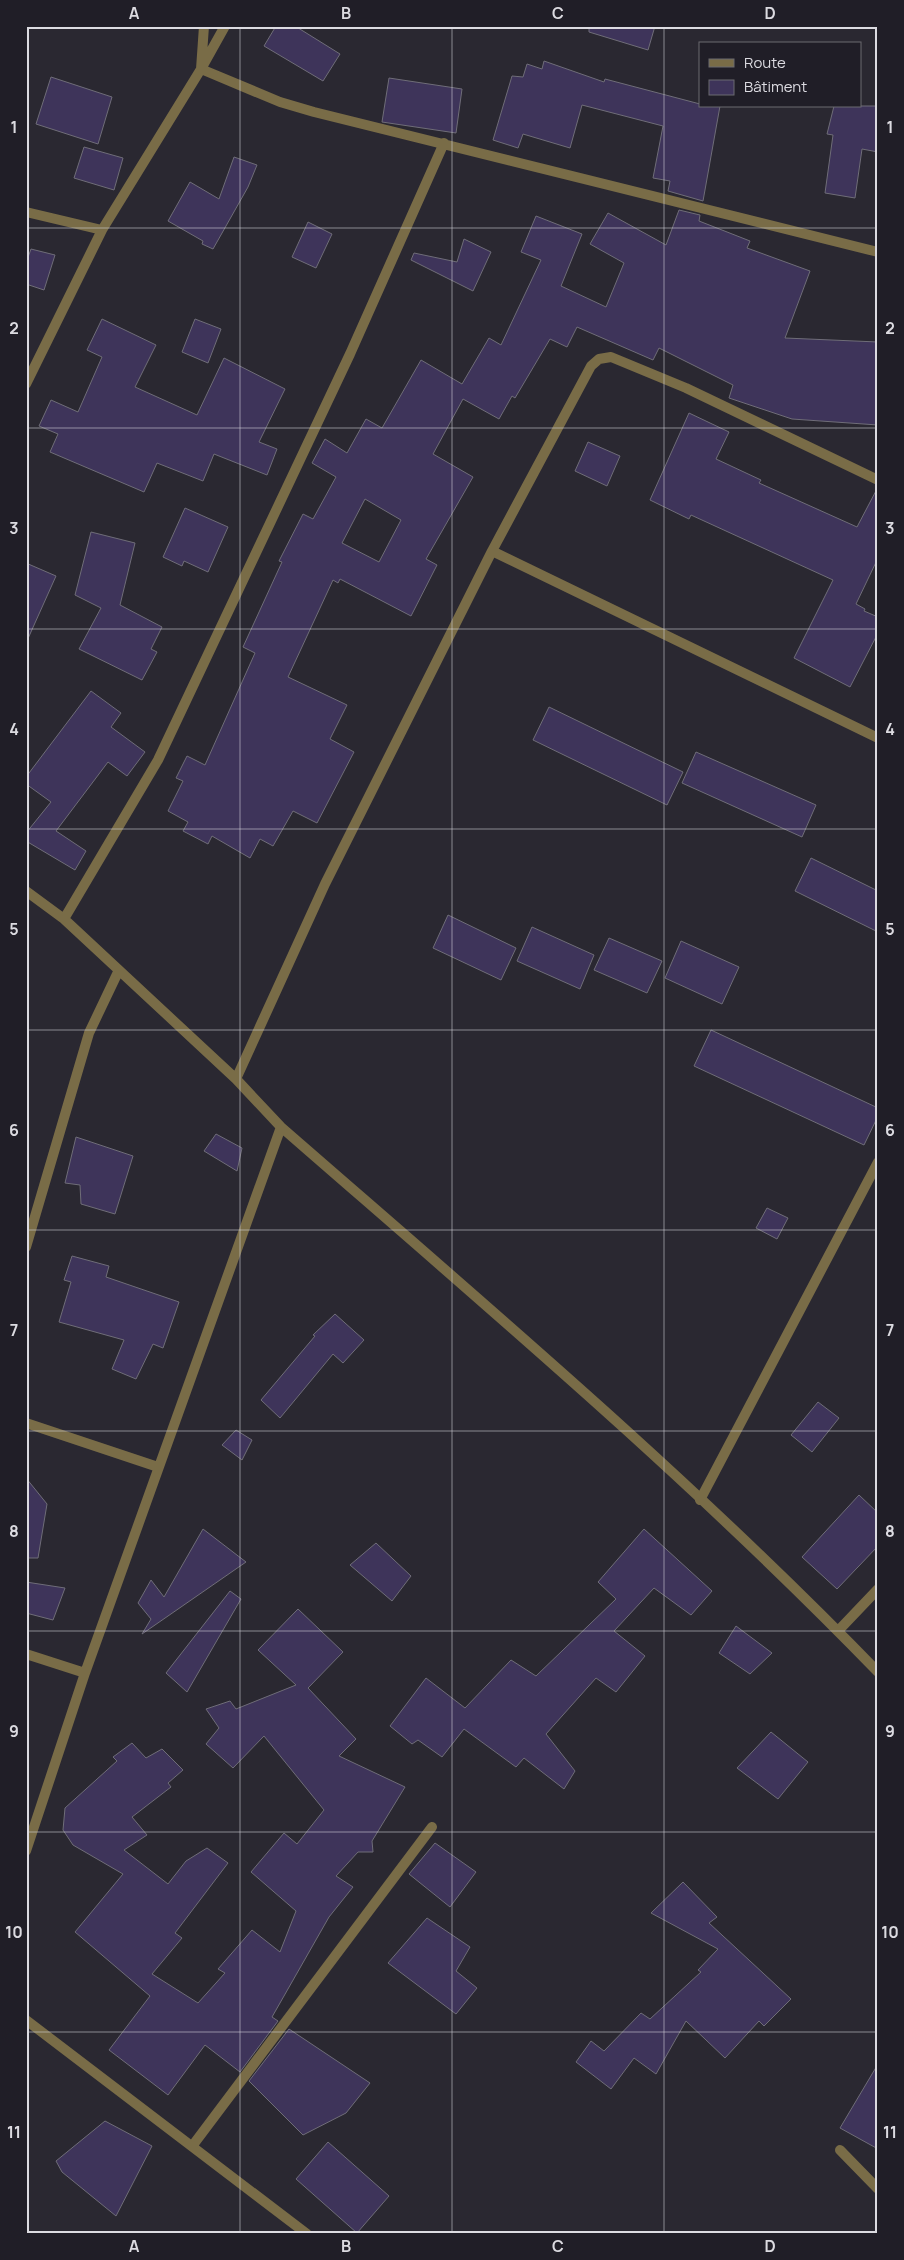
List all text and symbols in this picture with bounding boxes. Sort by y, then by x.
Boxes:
text: A [129,2,140,24]
text: B [341,2,351,24]
text: C [552,2,564,24]
text: D [764,2,776,24]
legend [699,42,862,108]
text: Route [744,52,786,73]
text: Bâtiment [744,76,807,97]
text: 1 [10,116,18,138]
text: 1 [886,116,894,138]
text: 2 [9,317,19,339]
text: 2 [885,317,895,339]
text: 3 [9,517,19,539]
text: 3 [885,517,895,539]
text: 4 [9,718,19,740]
text: 4 [885,718,895,740]
text: 5 [9,918,19,940]
text: 5 [885,918,895,940]
text: 6 [9,1119,19,1141]
text: 6 [885,1119,895,1141]
text: 7 [10,1319,18,1341]
text: 7 [886,1319,894,1341]
text: 8 [9,1520,19,1542]
text: 8 [885,1520,895,1542]
text: 9 [9,1720,19,1742]
text: 9 [885,1720,895,1742]
text: 10 [5,1921,23,1943]
text: 10 [881,1921,899,1943]
text: 11 [7,2121,21,2143]
text: 11 [883,2121,897,2143]
text: A [129,2235,140,2257]
text: B [341,2235,351,2257]
text: C [552,2235,564,2257]
text: D [764,2235,776,2257]

